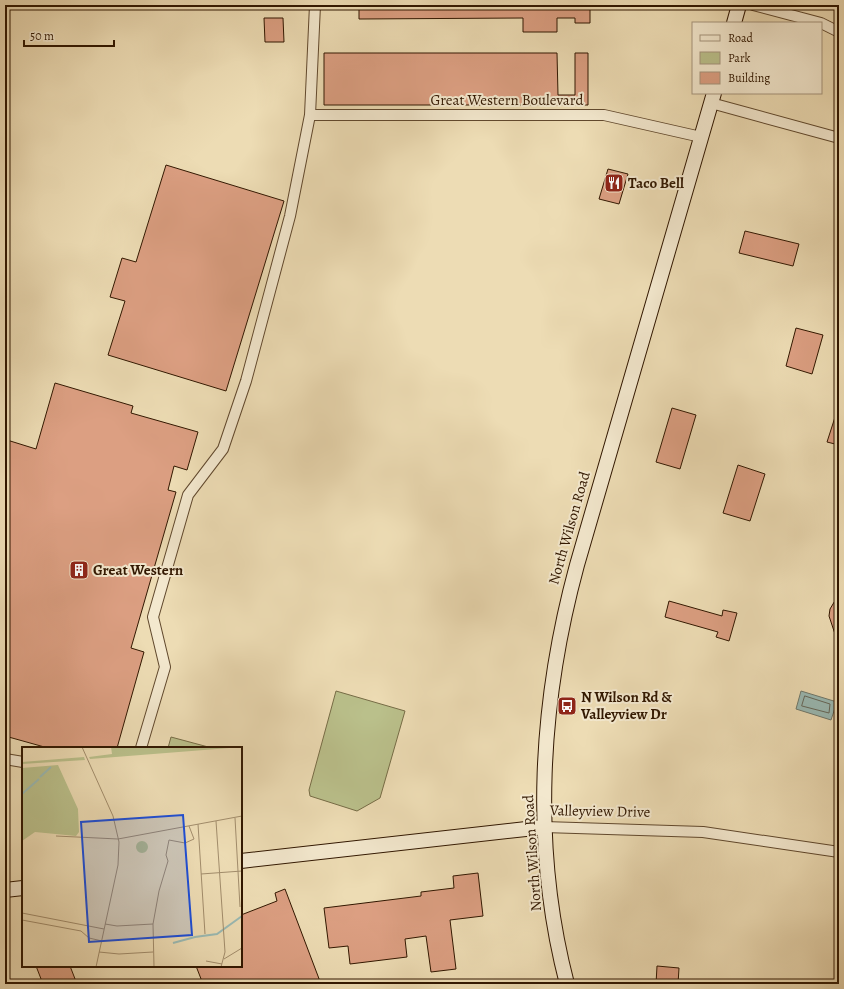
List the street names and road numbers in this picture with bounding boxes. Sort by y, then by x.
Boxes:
street label: Great Western Boulevard [431,90,584,110]
street label: North Wilson Road [543,468,595,587]
street label: North Wilson Road [518,793,546,912]
street label: Valleyview Drive [549,800,651,822]

